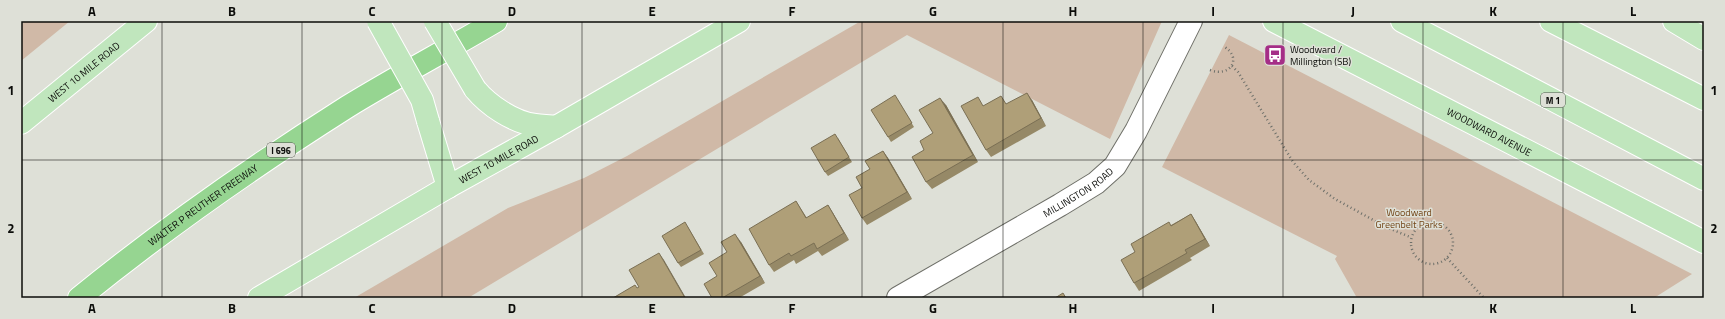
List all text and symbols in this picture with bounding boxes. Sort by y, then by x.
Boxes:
text: A [88,1,96,21]
text: B [228,1,236,21]
text: C [368,1,376,21]
text: D [508,1,516,21]
text: E [648,1,656,21]
text: F [789,1,796,21]
text: G [929,1,937,21]
text: H [1069,1,1077,21]
text: I [1211,1,1215,21]
text: J [1351,1,1355,21]
text: K [1489,1,1497,21]
text: L [1630,1,1636,21]
street label: WEST 10 MILE ROAD [44,38,123,106]
bus stop icon: Woodward / Millington (SB) [1262,42,1288,68]
place label: Woodward / Millington (SB) [1290,42,1351,69]
text: 1 [7,80,15,100]
text: 1 [1710,80,1718,100]
road number: M 1 [1541,93,1565,107]
street label: WOODWARD AVENUE [1444,104,1535,160]
street label: WEST 10 MILE ROAD [456,131,541,187]
road number: I 696 [267,143,295,157]
street label: WALTER P REUTHER FREEWAY [145,160,261,249]
street label: MILLINGTON ROAD [1040,164,1117,221]
park label: Woodward Greenbelt Parks [1375,205,1443,232]
text: 2 [7,218,15,238]
text: 2 [1710,218,1718,238]
text: A [88,298,96,318]
text: B [228,298,236,318]
text: C [368,298,376,318]
text: D [508,298,516,318]
text: E [648,298,656,318]
text: F [789,298,796,318]
text: G [929,298,937,318]
text: H [1069,298,1077,318]
text: I [1211,298,1215,318]
text: J [1351,298,1355,318]
text: K [1489,298,1497,318]
text: L [1630,298,1636,318]

